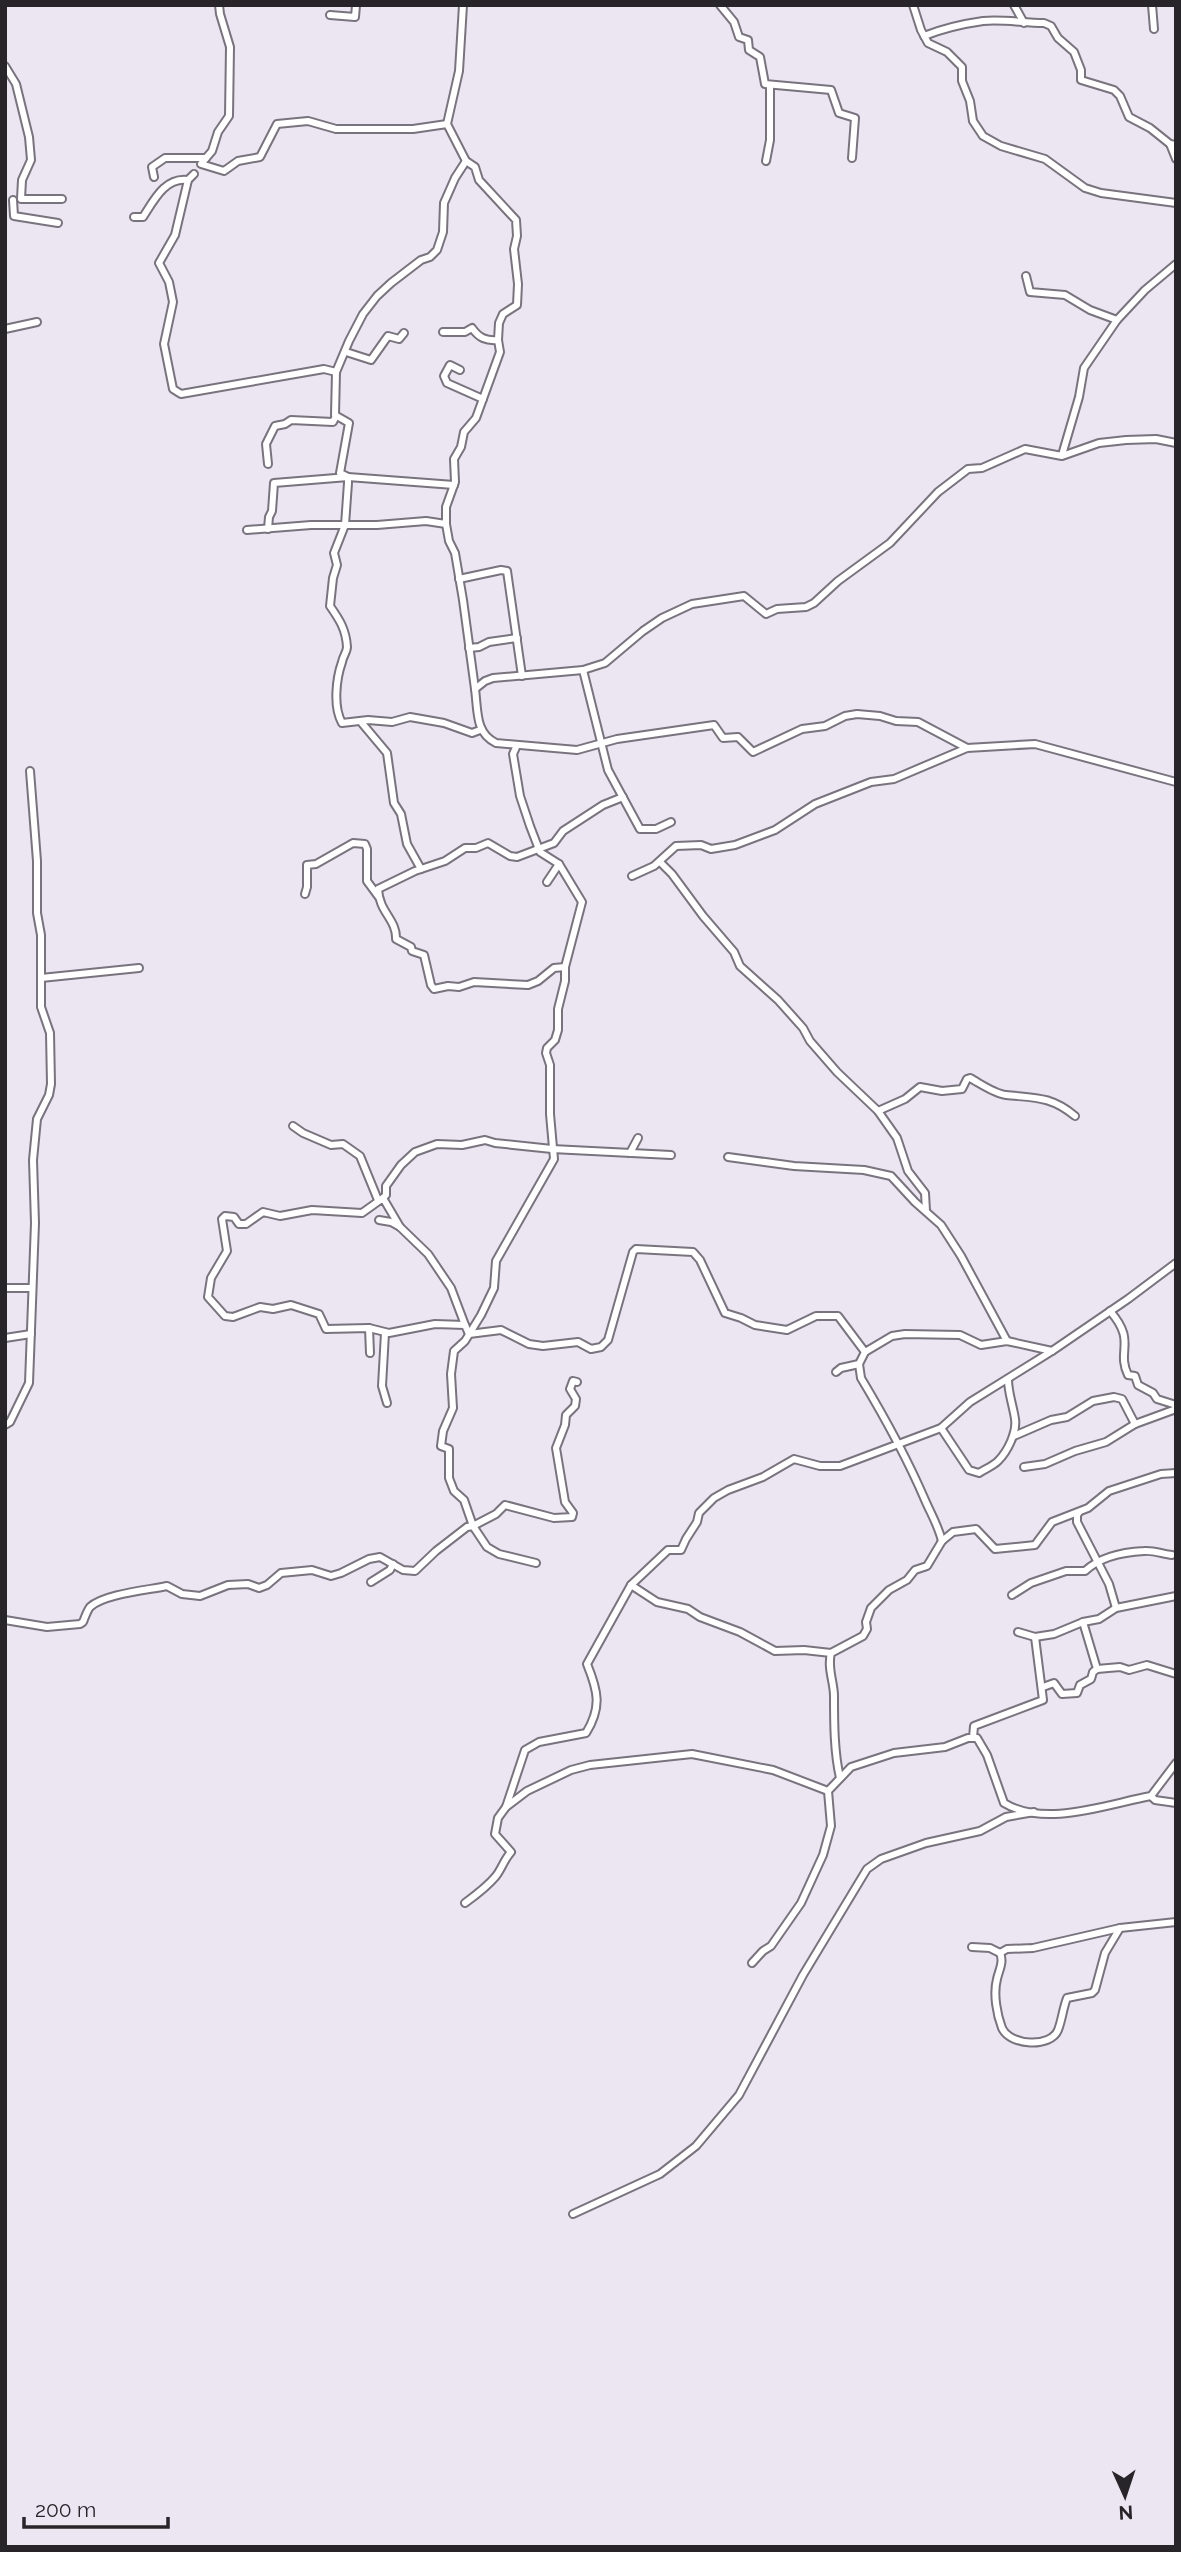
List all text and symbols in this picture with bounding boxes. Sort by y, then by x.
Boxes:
north arrow [1090,2461,1160,2531]
scale bar [24,2486,168,2530]
text: 200 m [35,2497,96,2522]
text: N [1118,2502,1134,2524]

